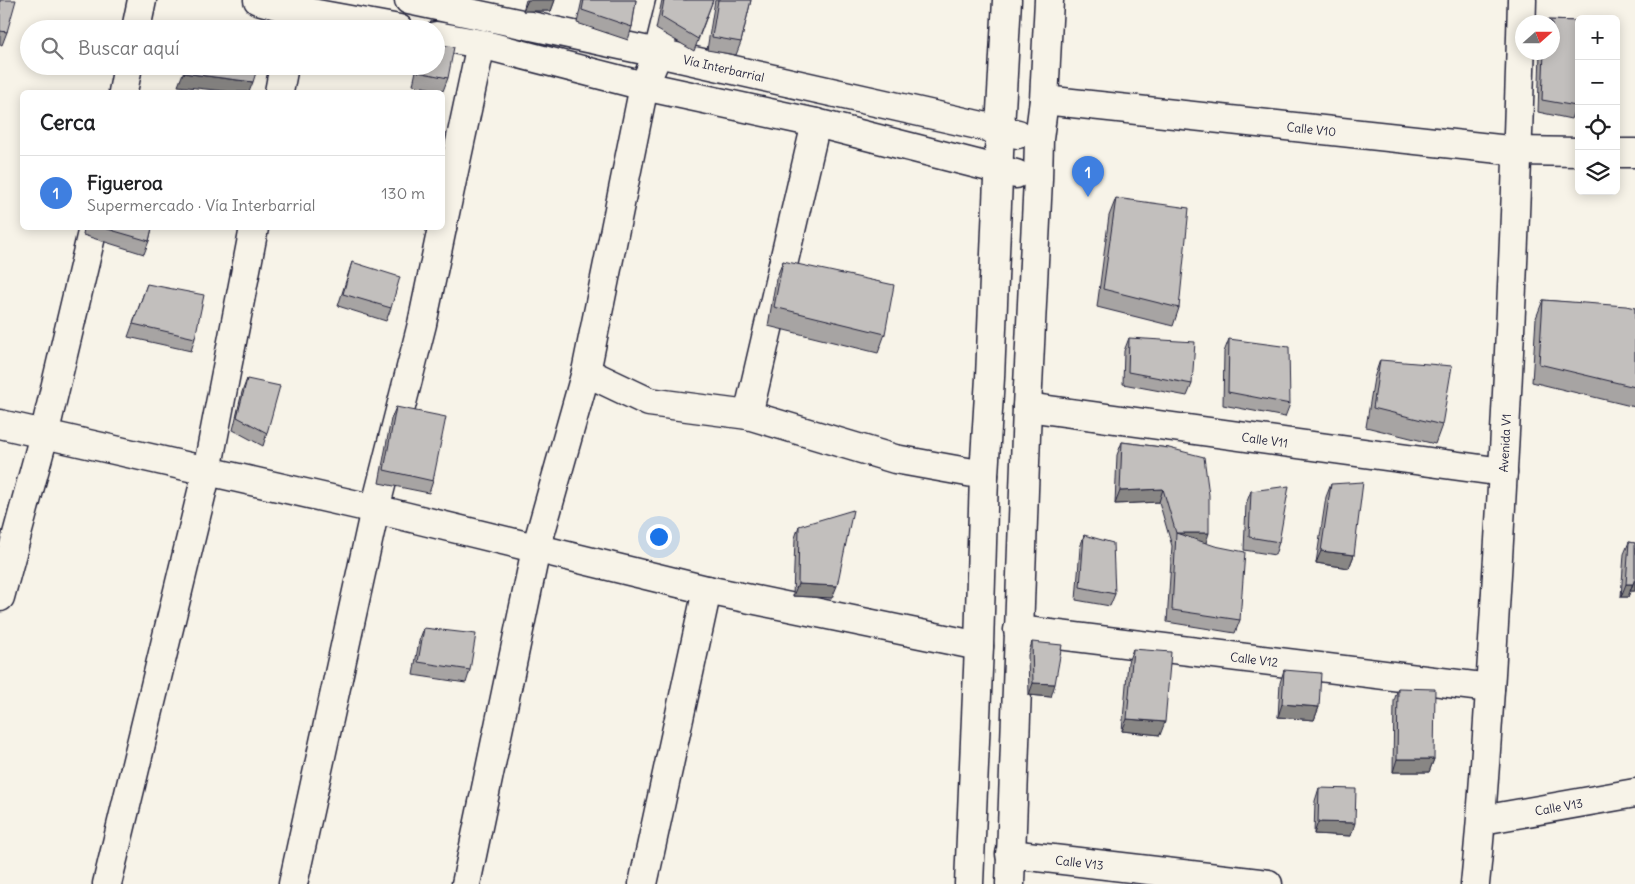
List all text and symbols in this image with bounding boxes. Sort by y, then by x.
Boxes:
north arrow [1515,15,1560,60]
map controls [1575,15,1620,195]
button: + [1575,15,1620,60]
search box [20,20,445,75]
icon: search [38,34,66,62]
text: Buscar aquí [78,36,179,60]
street label: Vía Interbarrial [682,51,766,84]
button: − [1575,60,1620,105]
button: locate [1575,105,1620,150]
text: Cerca [40,109,95,136]
street label: Calle V10 [1286,119,1337,139]
button: layers [1575,150,1620,195]
pin: 1 [1072,156,1104,197]
text: Figueroa [87,171,163,195]
text: 1 [53,183,59,203]
text: 130 m [381,183,425,203]
text: Supermercado · Vía Interbarrial [87,195,315,215]
street label: Avenida V1 [1495,413,1513,473]
street label: Calle V11 [1241,429,1289,450]
your location [646,524,672,550]
street label: Calle V12 [1229,649,1280,669]
street label: Calle V13 [1534,795,1584,818]
street label: Calle V13 [1055,852,1105,872]

